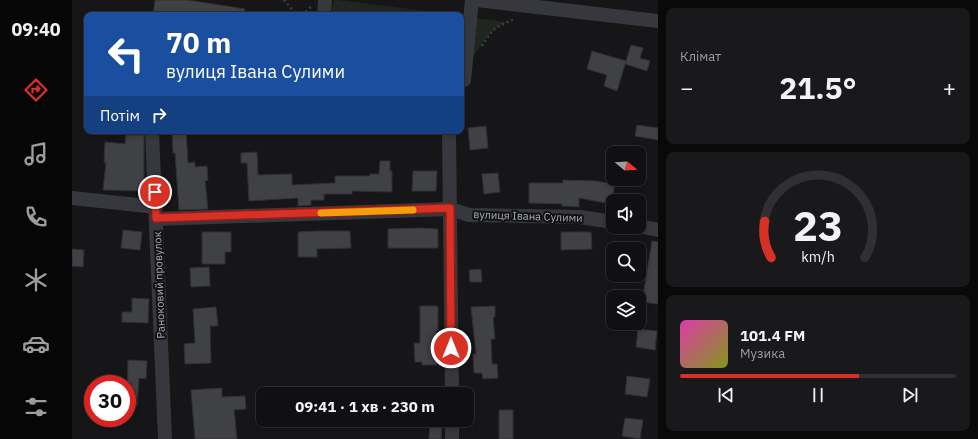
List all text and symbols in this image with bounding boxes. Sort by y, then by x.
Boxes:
text: 09:40 [11,18,61,41]
text: 70 m [166,24,231,61]
icon: left [100,28,152,80]
text: Клімат [680,48,721,65]
text: вулиця Івана Сулими [166,60,345,83]
text: 21.5° [779,68,857,107]
text: − [680,73,693,102]
text: + [943,73,956,102]
icon: directions [22,76,50,104]
icon: right [148,104,170,126]
text: Потім [100,106,140,125]
icon: music [22,140,50,168]
north arrow [606,146,646,186]
map controls [606,146,646,330]
pin [138,175,172,209]
icon: arrive [144,181,166,203]
button: sound [606,194,646,234]
text: 23 [793,197,843,251]
icon: phone [22,203,50,231]
street label: вулиця Івана Сулими [473,207,583,225]
street label: Раноковий провулок [150,231,168,339]
button: search [606,242,646,282]
text: km/h [801,246,835,265]
icon: climate [22,266,50,294]
button: layers [606,290,646,330]
text: 101.4 FM [740,326,805,345]
position arrow [430,327,472,369]
icon: car [22,330,50,358]
text: Музика [740,345,785,362]
speed limit sign: 30 [84,375,136,427]
icon: previous [715,384,737,406]
icon: pause [807,384,829,406]
icon: next [899,384,921,406]
icon: filters [22,393,50,421]
text: 09:41 · 1 хв · 230 m [295,397,435,416]

